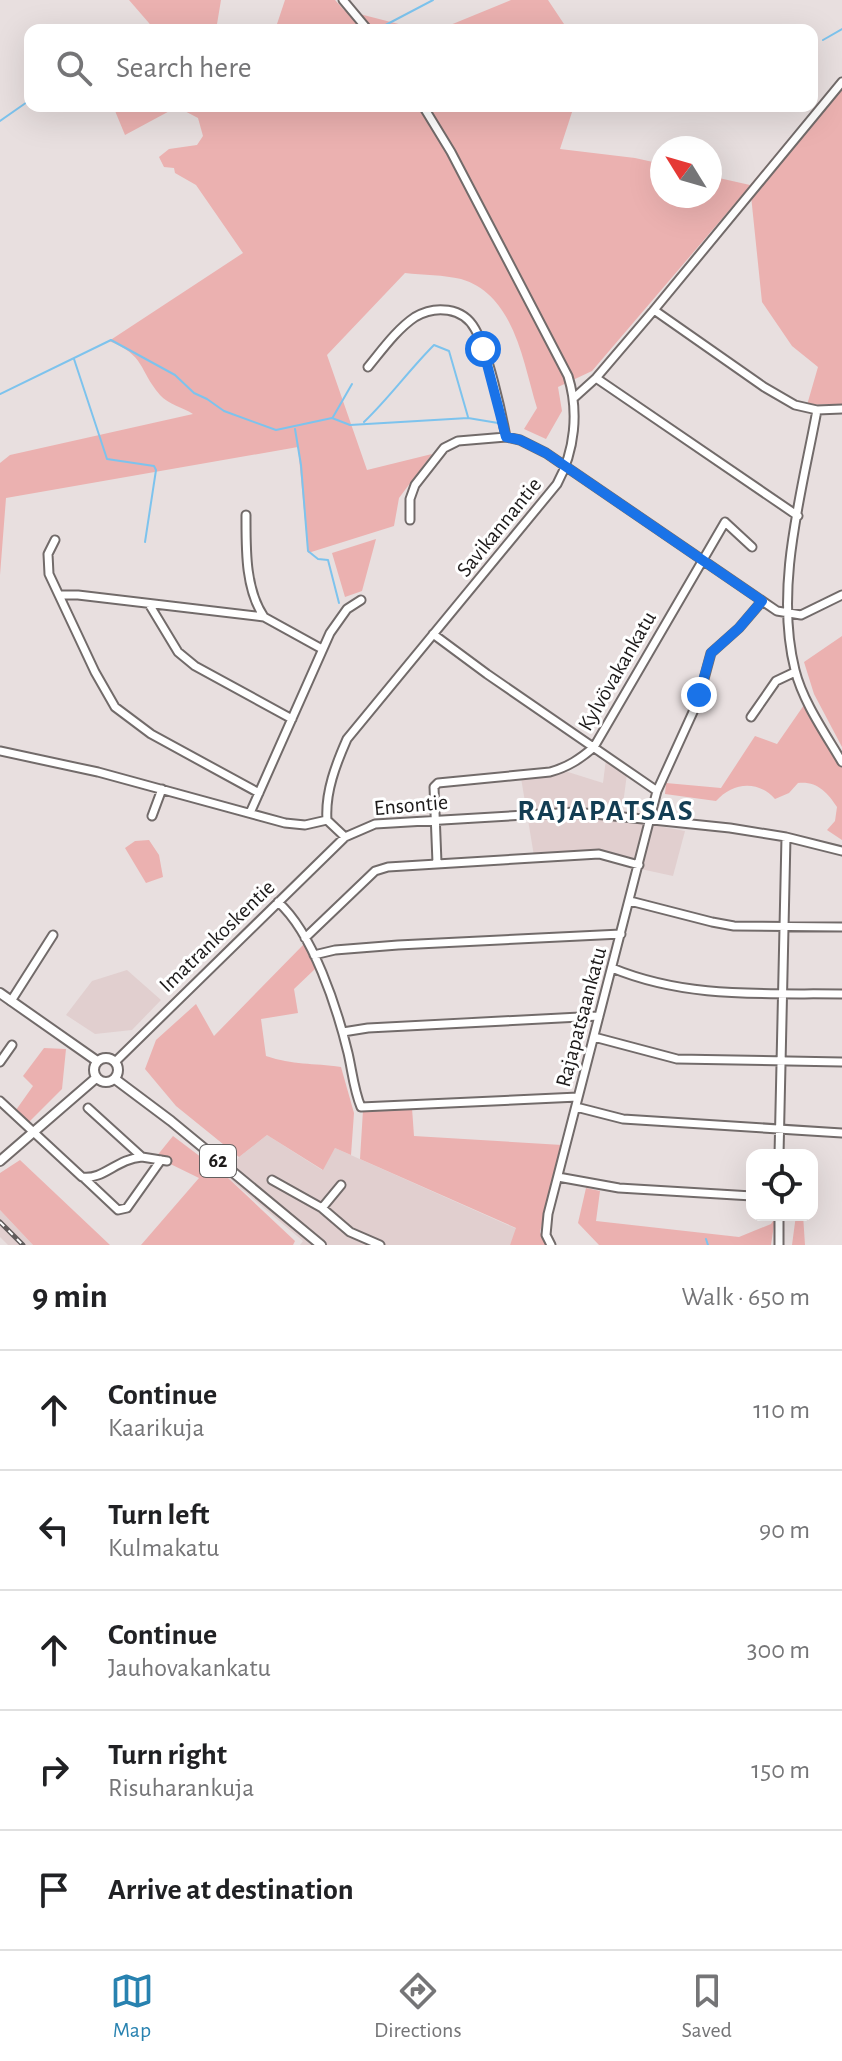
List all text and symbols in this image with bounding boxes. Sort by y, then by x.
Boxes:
search box [24,24,818,112]
icon: search [52,46,96,90]
text: Search here [116,53,252,83]
north arrow [650,136,722,208]
route start [465,331,501,367]
street label: Savikannantie [453,473,545,581]
street label: Kylvövakankatu [574,608,660,734]
route end [681,677,717,713]
street label: Ensontie [373,791,449,819]
district label: RAJAPATSAS [517,796,695,826]
street label: Imatrankoskentie [155,876,279,996]
street label: Rajapatsaankatu [552,945,610,1089]
road number: 62 [200,1145,236,1177]
map controls [746,1149,818,1221]
button: locate [746,1149,818,1221]
text: 9 min [32,1280,108,1314]
text: Walk · 650 m [681,1284,810,1310]
text: Continue [108,1380,217,1410]
icon: ahead [32,1388,76,1432]
text: 110 m [753,1397,810,1423]
text: Kaarikuja [108,1415,204,1441]
text: Turn left [108,1500,209,1530]
icon: left [32,1508,76,1552]
text: 90 m [759,1517,810,1543]
text: Kulmakatu [108,1535,219,1561]
text: Continue [108,1620,217,1650]
icon: ahead [32,1628,76,1672]
text: 300 m [747,1637,810,1663]
text: Jauhovakankatu [108,1655,271,1681]
text: Turn right [108,1740,227,1770]
icon: right [32,1748,76,1792]
text: 150 m [751,1757,810,1783]
text: Risuharankuja [108,1775,254,1801]
icon: arrive [32,1868,76,1912]
text: Arrive at destination [108,1875,354,1905]
tab: Map [110,1969,154,2043]
tab: Directions [374,1969,462,2043]
tab: Saved [682,1969,732,2043]

